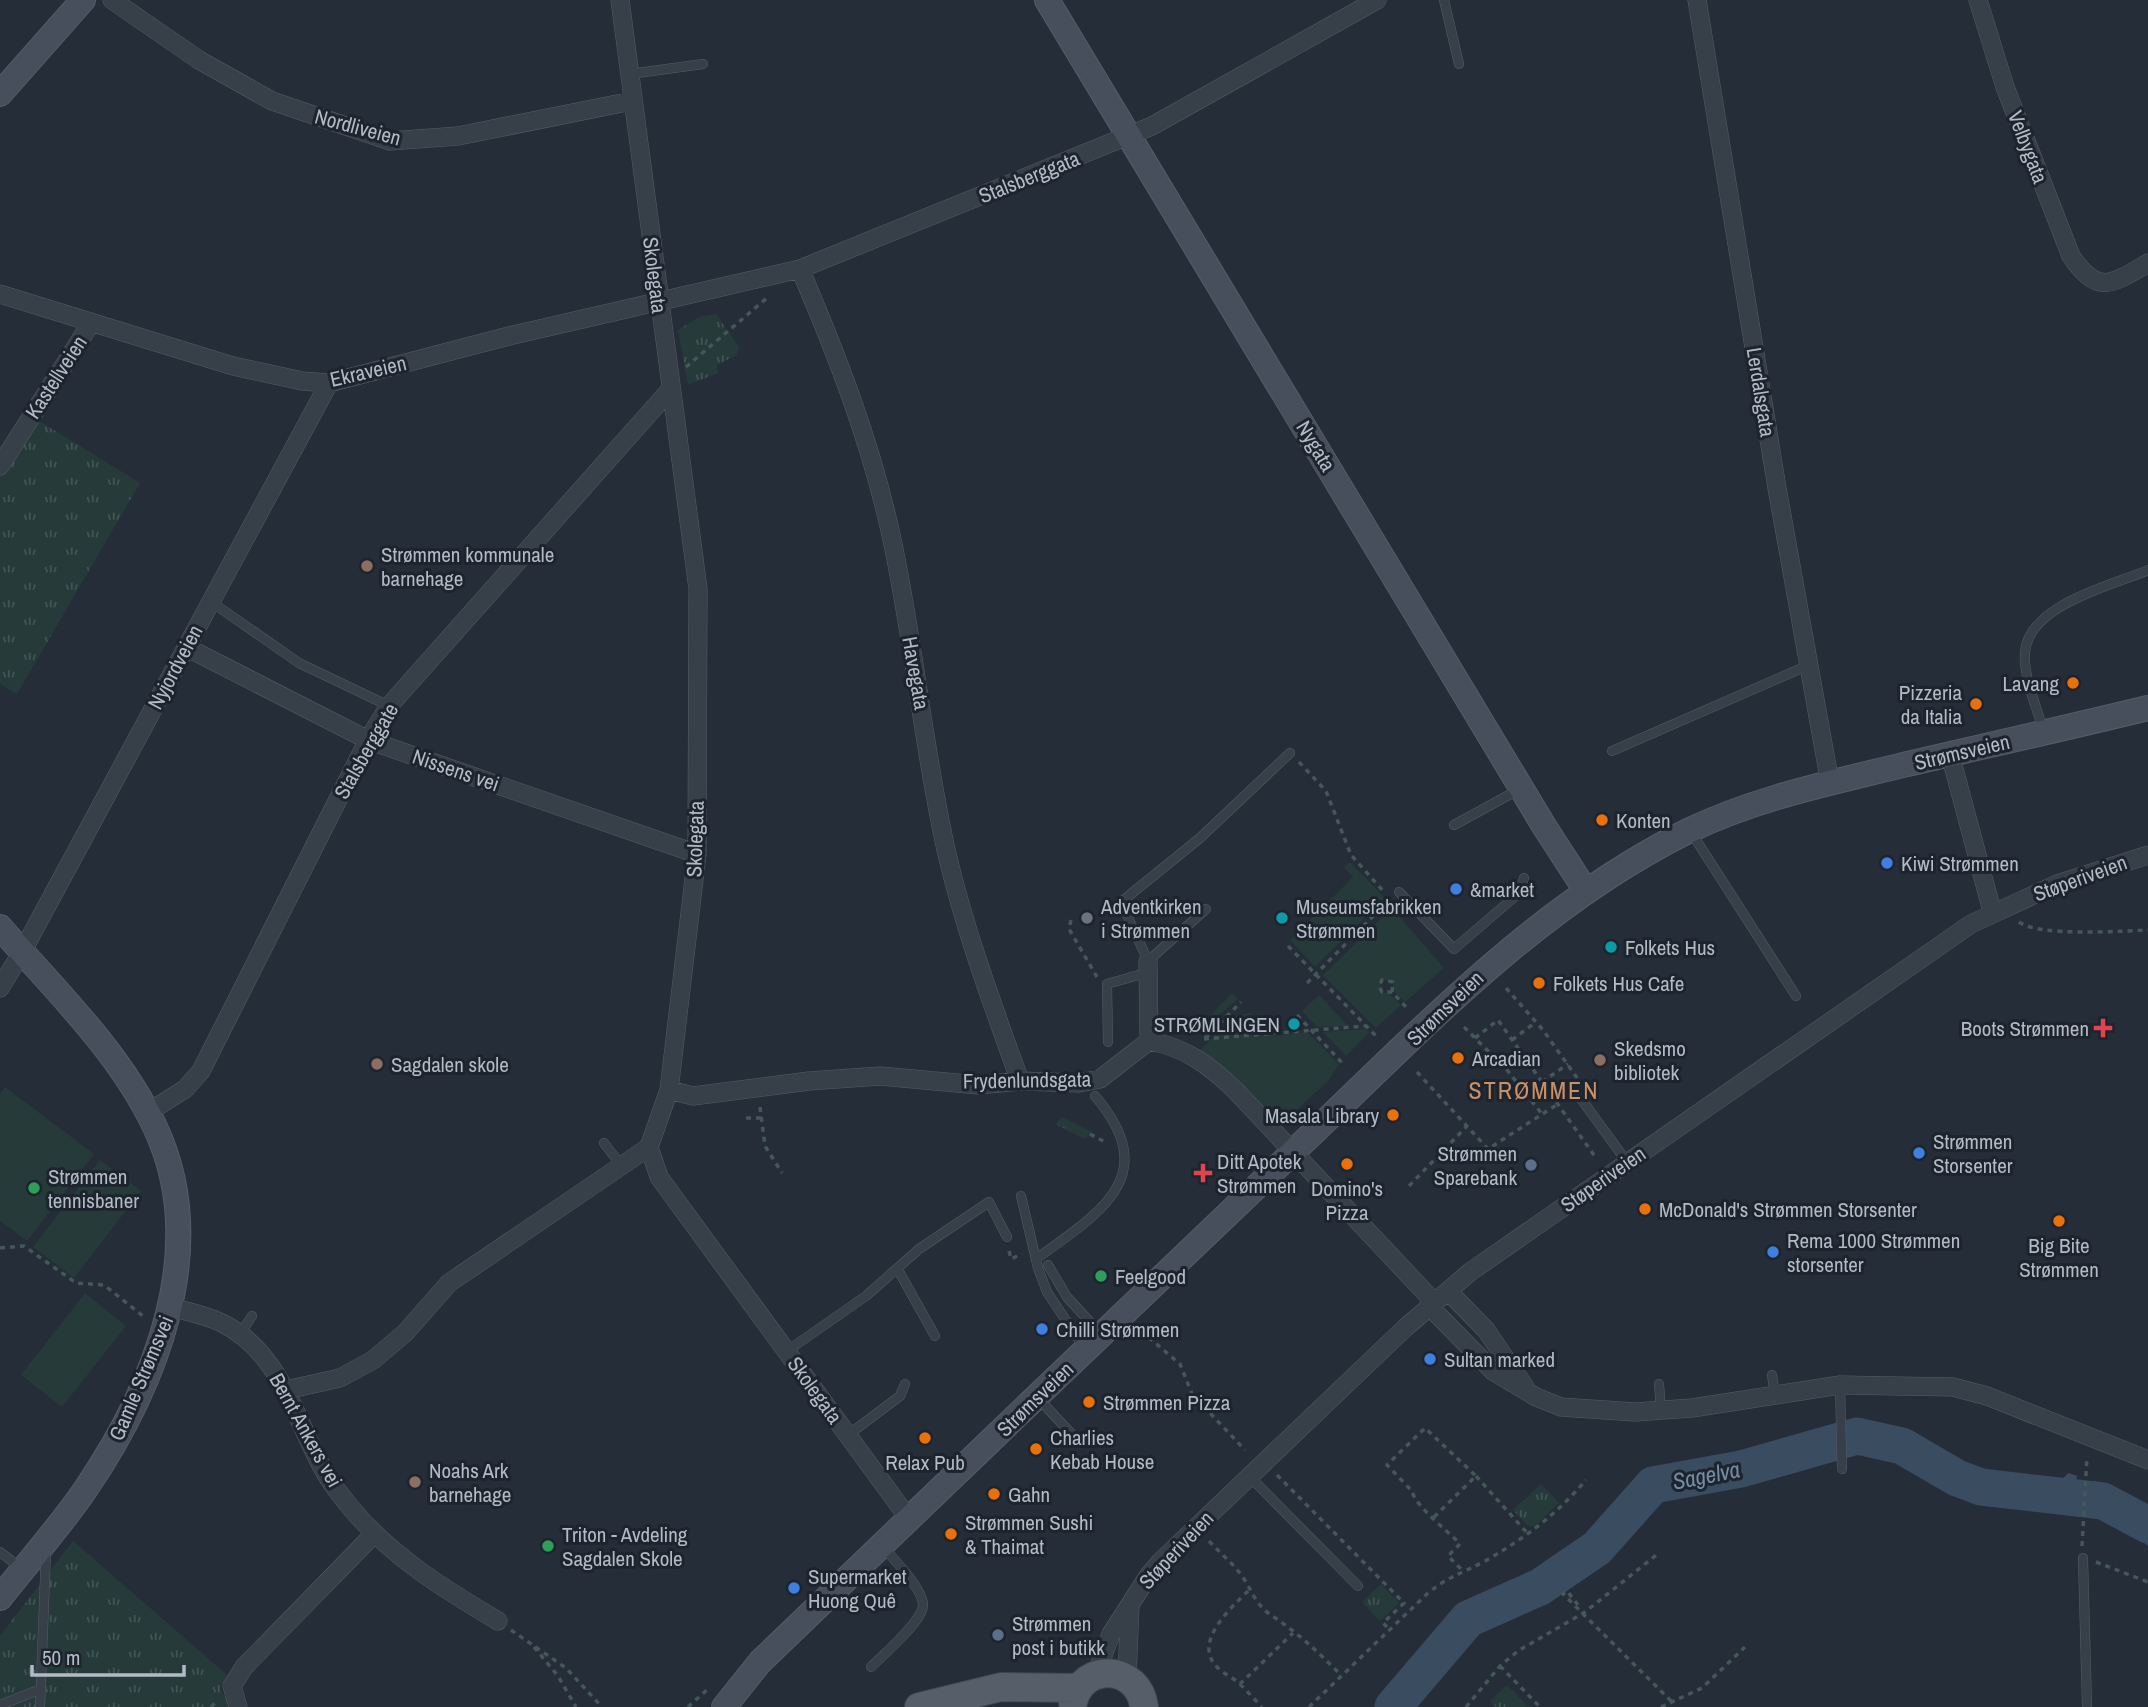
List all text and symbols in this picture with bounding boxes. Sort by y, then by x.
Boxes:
street label: Nordliveien [312,102,404,152]
street label: Velbygata [2001,106,2055,188]
street label: Stalsberggata [974,143,1084,210]
street label: Skolegata [636,235,674,315]
street label: Kastellveien [18,330,94,424]
street label: Lerdalsgata [1740,345,1782,439]
street label: Ekraveien [327,348,409,394]
street label: Nygata [1290,415,1343,477]
place label: Strømmen kommunale barnehage [381,540,554,593]
marker: Strømmen kommunale barnehage [359,558,375,574]
street label: Nyjordveien [141,620,209,714]
street label: Havegata [895,634,937,712]
place label: Lavang [2003,669,2059,698]
marker: Lavang [2065,675,2081,691]
place label: Pizzeria da Italia [1899,678,1962,731]
marker: Pizzeria da Italia [1968,696,1984,712]
street label: Stalsberggate [327,698,405,804]
street label: Strømsveien [1912,727,2012,777]
street label: Nissens vei [409,742,503,798]
street label: Skolegata [679,800,711,878]
place label: Konten [1616,806,1671,835]
marker: Konten [1594,812,1610,828]
street label: Støperiveien [2029,848,2131,908]
place label: Kiwi Strømmen [1901,849,2019,878]
marker: Kiwi Strømmen [1879,855,1895,871]
place label: &market [1470,875,1534,904]
marker: &market [1448,881,1464,897]
place label: Adventkirken i Strømmen [1100,892,1202,945]
place label: Museumsfabrikken Strømmen [1296,892,1441,945]
marker: Adventkirken i Strømmen [1079,910,1095,926]
marker: Museumsfabrikken Strømmen [1274,910,1290,926]
place label: Folkets Hus [1625,933,1715,962]
marker: Folkets Hus [1603,939,1619,955]
street label: Strømsveien [1400,964,1490,1052]
place label: Folkets Hus Cafe [1553,969,1684,998]
marker: Folkets Hus Cafe [1531,975,1547,991]
place label: STRØMLINGEN [1154,1010,1280,1039]
place label: Boots Strømmen [1961,1014,2089,1043]
marker: STRØMLINGEN [1286,1016,1302,1032]
marker: Boots Strømmen [2095,1020,2111,1036]
place label: Skedsmo bibliotek [1614,1034,1686,1087]
place label: Arcadian [1471,1044,1541,1073]
place label: Sagdalen skole [391,1050,509,1079]
marker: Arcadian [1450,1050,1466,1066]
marker: Skedsmo bibliotek [1592,1052,1608,1068]
marker: Sagdalen skole [369,1056,385,1072]
street label: Frydenlundsgata [963,1064,1092,1096]
district label: STRØMMEN [1469,1074,1599,1106]
place label: Masala Library [1265,1101,1379,1130]
marker: Masala Library [1385,1107,1401,1123]
place label: Strømmen Storsenter [1933,1127,2013,1180]
place label: Strømmen Sparebank [1434,1139,1517,1192]
street label: Støperiveien [1555,1139,1651,1219]
marker: Strømmen Storsenter [1911,1145,1927,1161]
place label: Ditt Apotek Strømmen [1217,1147,1302,1200]
marker: Domino's Pizza [1339,1156,1355,1172]
marker: Strømmen Sparebank [1523,1157,1539,1173]
place label: Strømmen tennisbaner [48,1162,139,1215]
marker: Ditt Apotek Strømmen [1195,1165,1211,1181]
place label: Domino's Pizza [1311,1174,1383,1227]
marker: Strømmen tennisbaner [26,1180,42,1196]
place label: McDonald's Strømmen Storsenter [1659,1195,1917,1224]
marker: McDonald's Strømmen Storsenter [1637,1201,1653,1217]
marker: Big Bite Strømmen [2051,1213,2067,1229]
place label: Rema 1000 Strømmen storsenter [1787,1226,1960,1279]
place label: Big Bite Strømmen [2019,1231,2099,1284]
marker: Rema 1000 Strømmen storsenter [1765,1244,1781,1260]
place label: Feelgood [1115,1262,1186,1291]
marker: Feelgood [1093,1268,1109,1284]
street label: Gamle Strømsvei [102,1311,180,1445]
place label: Chilli Strømmen [1056,1315,1179,1344]
marker: Chilli Strømmen [1034,1321,1050,1337]
place label: Sultan marked [1444,1345,1555,1374]
street label: Skolegata [781,1350,849,1430]
marker: Sultan marked [1422,1351,1438,1367]
street label: Strømsveien [990,1355,1080,1443]
street label: Bernt Ankers vei [263,1368,349,1492]
place label: Strømmen Pizza [1103,1388,1231,1417]
marker: Strømmen Pizza [1081,1394,1097,1410]
place label: Charlies Kebab House [1050,1423,1154,1476]
marker: Relax Pub [917,1430,933,1446]
marker: Charlies Kebab House [1028,1441,1044,1457]
place label: Relax Pub [885,1448,965,1477]
water label: Sagelva [1670,1453,1742,1497]
place label: Noahs Ark barnehage [429,1456,511,1509]
marker: Noahs Ark barnehage [407,1474,423,1490]
place label: Gahn [1008,1480,1050,1509]
marker: Gahn [986,1486,1002,1502]
street label: Støperiveien [1132,1504,1220,1596]
place label: Strømmen Sushi & Thaimat [965,1508,1093,1561]
place label: Triton - Avdeling Sagdalen Skole [562,1520,688,1573]
marker: Strømmen Sushi & Thaimat [943,1526,959,1542]
marker: Triton - Avdeling Sagdalen Skole [540,1538,556,1554]
place label: Supermarket Huong Quê [808,1562,907,1615]
marker: Supermarket Huong Quê [786,1580,802,1596]
place label: Strømmen post i butikk [1012,1609,1105,1662]
marker: Strømmen post i butikk [990,1627,1006,1643]
scale bar [32,1634,184,1678]
text: 50 m [42,1643,80,1672]

